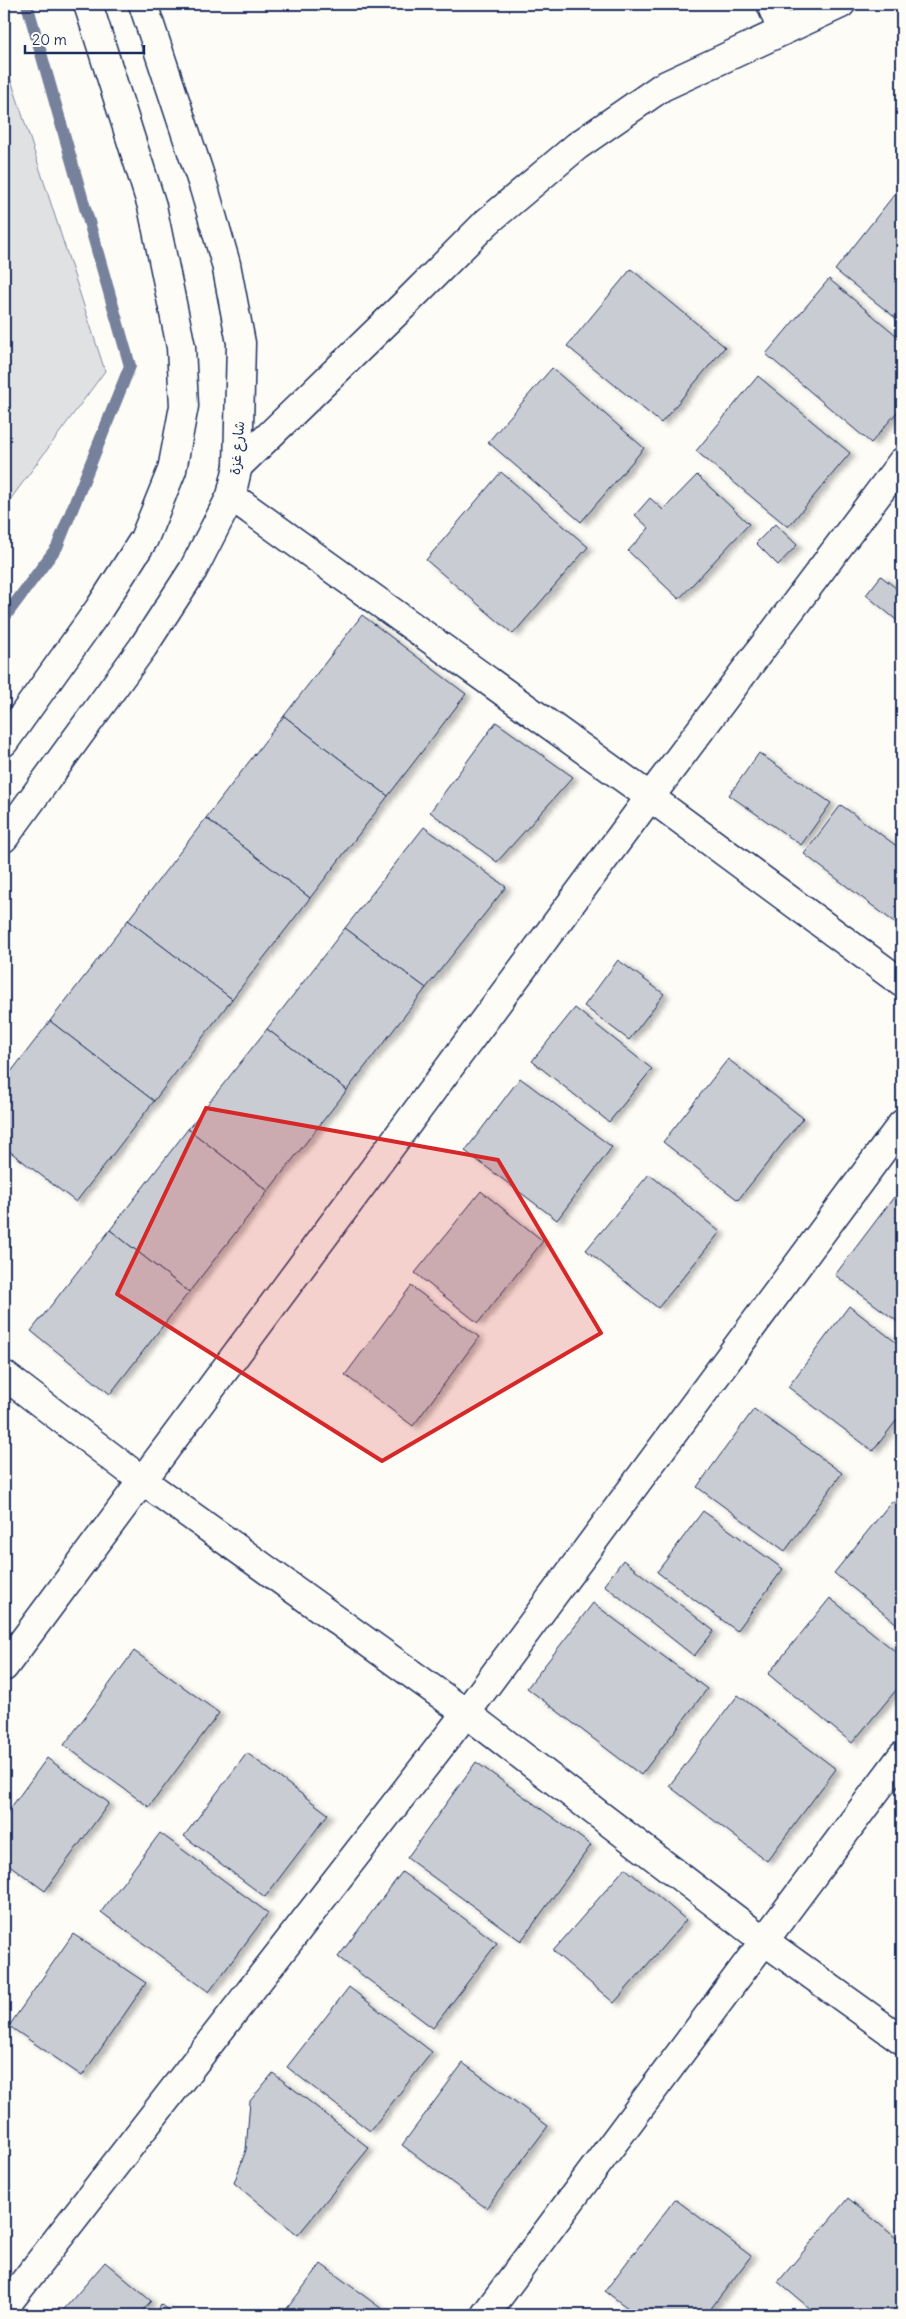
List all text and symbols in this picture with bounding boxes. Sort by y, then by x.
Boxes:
scale bar [25,22,144,54]
text: 20 m [32,30,67,49]
street label: شارع غزة [226,420,249,476]

